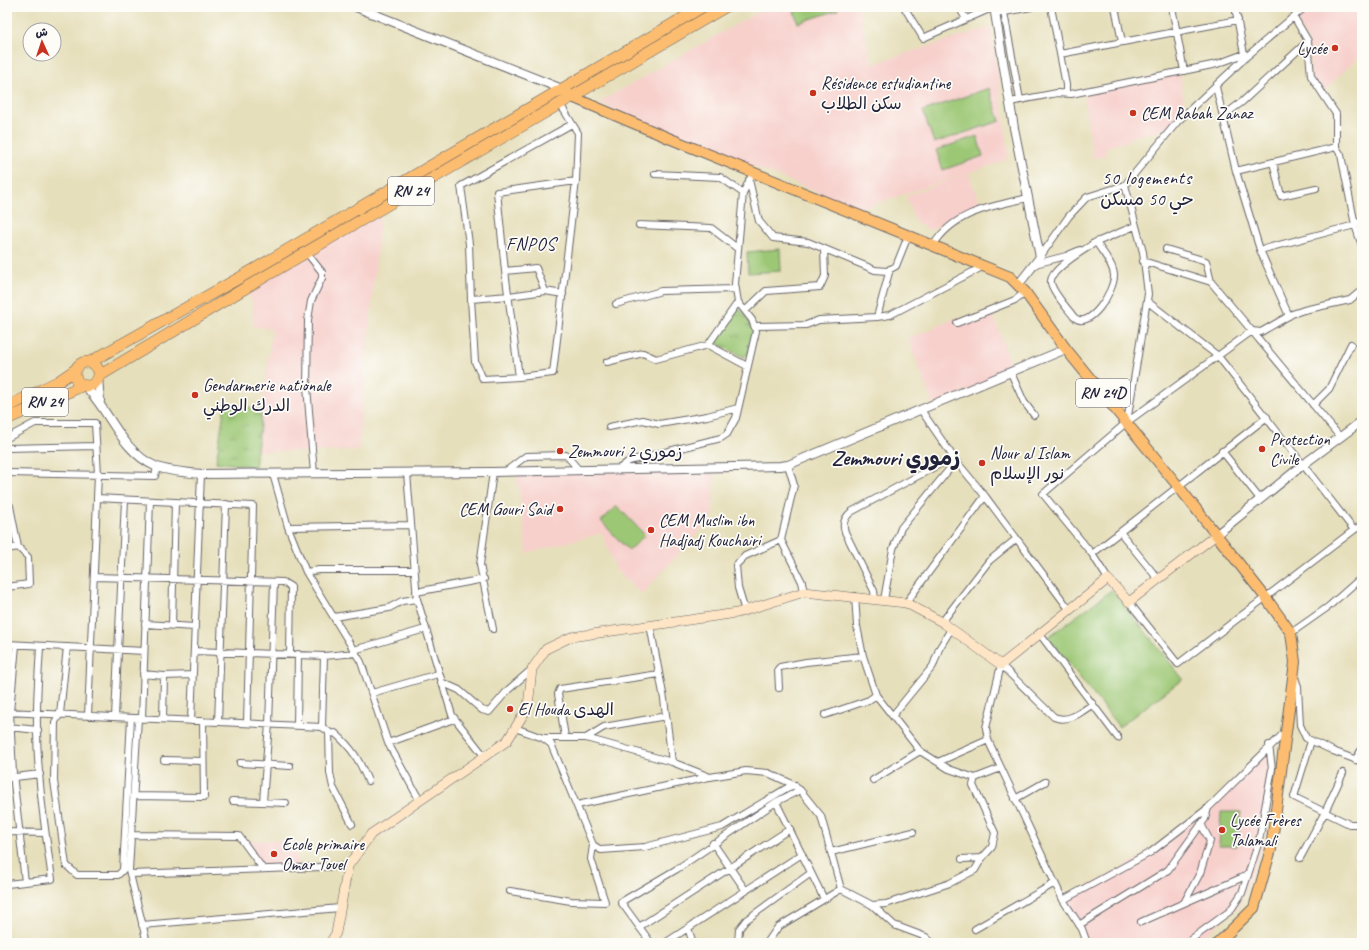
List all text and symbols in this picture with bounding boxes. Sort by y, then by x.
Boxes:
north arrow [22,22,62,62]
text: ش [35,25,48,39]
place label: Lycée [1297,38,1328,59]
marker: Lycée [1330,43,1340,53]
place label: Résidence estudiantine سكن الطلاب [821,73,952,114]
marker: Résidence estudiantine سكن الطلاب [808,88,818,98]
place label: CEM Rabah Zanaz [1141,103,1254,124]
marker: CEM Rabah Zanaz [1128,108,1138,118]
district label: 50 logements حي 50 مسكن [1100,167,1194,215]
road number: RN 24 [388,177,434,205]
district label: FNPOS [506,233,558,255]
place label: Gendarmerie nationale الدرك الوطني [203,375,332,420]
road number: RN 24D [1076,379,1130,407]
road number: RN 24 [22,388,68,416]
marker: Gendarmerie nationale الدرك الوطني [190,390,200,400]
place label: Protection Civile [1270,429,1330,470]
place label: Zemmouri 2 زموري [568,441,683,464]
place label: Nour al Islam نور الإسلام [990,443,1072,486]
marker: Protection Civile [1257,444,1267,454]
district label: Zemmouri زموري [832,445,960,474]
marker: Zemmouri 2 زموري [555,446,565,456]
marker: Nour al Islam نور الإسلام [977,458,987,468]
place label: CEM Gouri Said [459,499,555,520]
marker: CEM Gouri Said [555,504,565,514]
place label: CEM Muslim ibn Hadjadj Kouchairi [659,510,762,551]
marker: CEM Muslim ibn Hadjadj Kouchairi [646,525,656,535]
place label: El Houda الهدى [518,699,614,720]
marker: El Houda الهدى [505,704,515,714]
place label: Lycée Frères Talamali [1230,810,1302,851]
marker: Lycée Frères Talamali [1217,825,1227,835]
place label: Ecole primaire Omar Touel [282,834,365,875]
marker: Ecole primaire Omar Touel [269,849,279,859]

